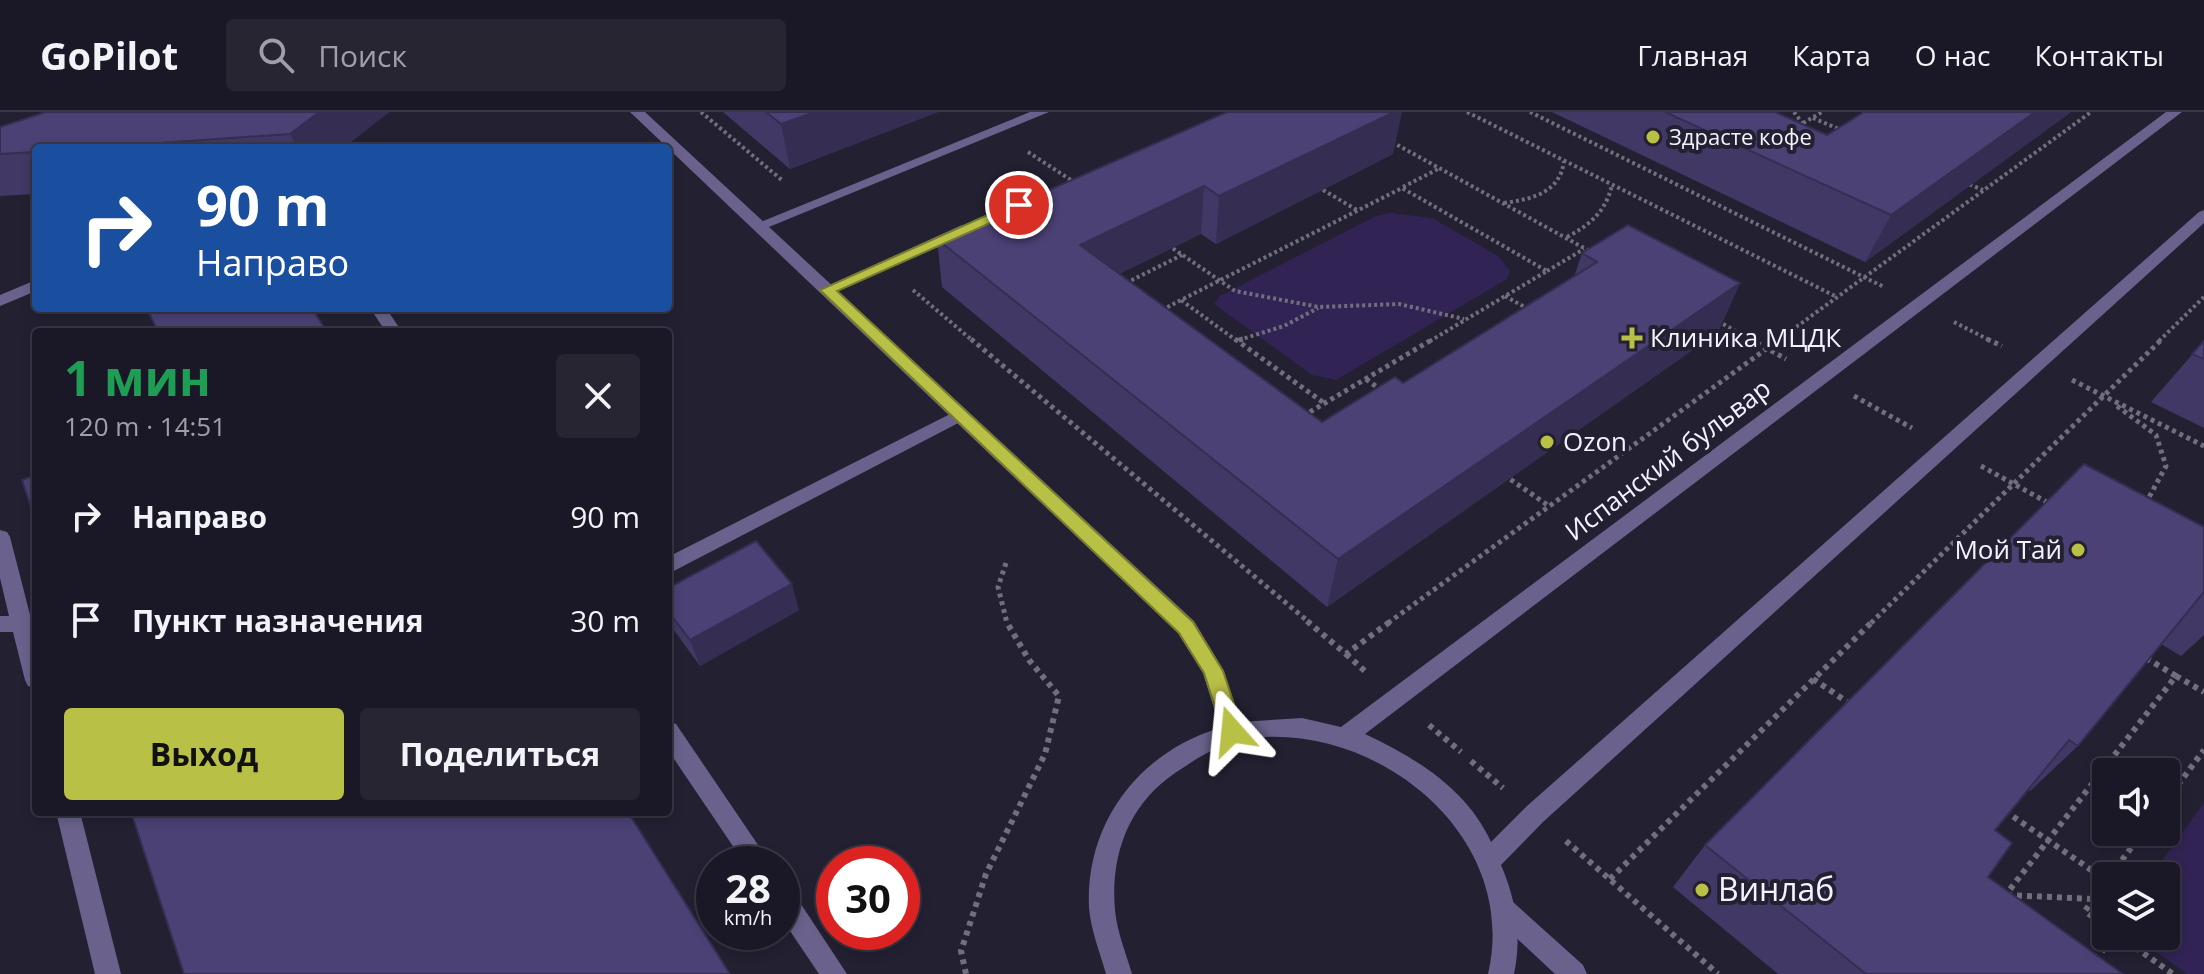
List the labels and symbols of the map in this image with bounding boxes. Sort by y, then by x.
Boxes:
place label: Здрасте кофе [1669,121,1812,151]
marker: Здрасте кофе [1644,128,1662,146]
pin [985,171,1053,239]
place label: Клиника МЦДК [1650,319,1841,355]
marker: Клиника МЦДК [1621,327,1643,349]
street label: Испанский бульвар [1557,370,1778,548]
place label: Ozon [1563,423,1627,459]
marker: Ozon [1538,433,1556,451]
place label: Мой Тай [1954,531,2062,567]
marker: Мой Тай [2069,541,2087,559]
position arrow [1190,689,1274,773]
speed limit sign: 30 [816,846,920,950]
place label: Винлаб [1718,867,1834,910]
marker: Винлаб [1693,881,1711,899]

